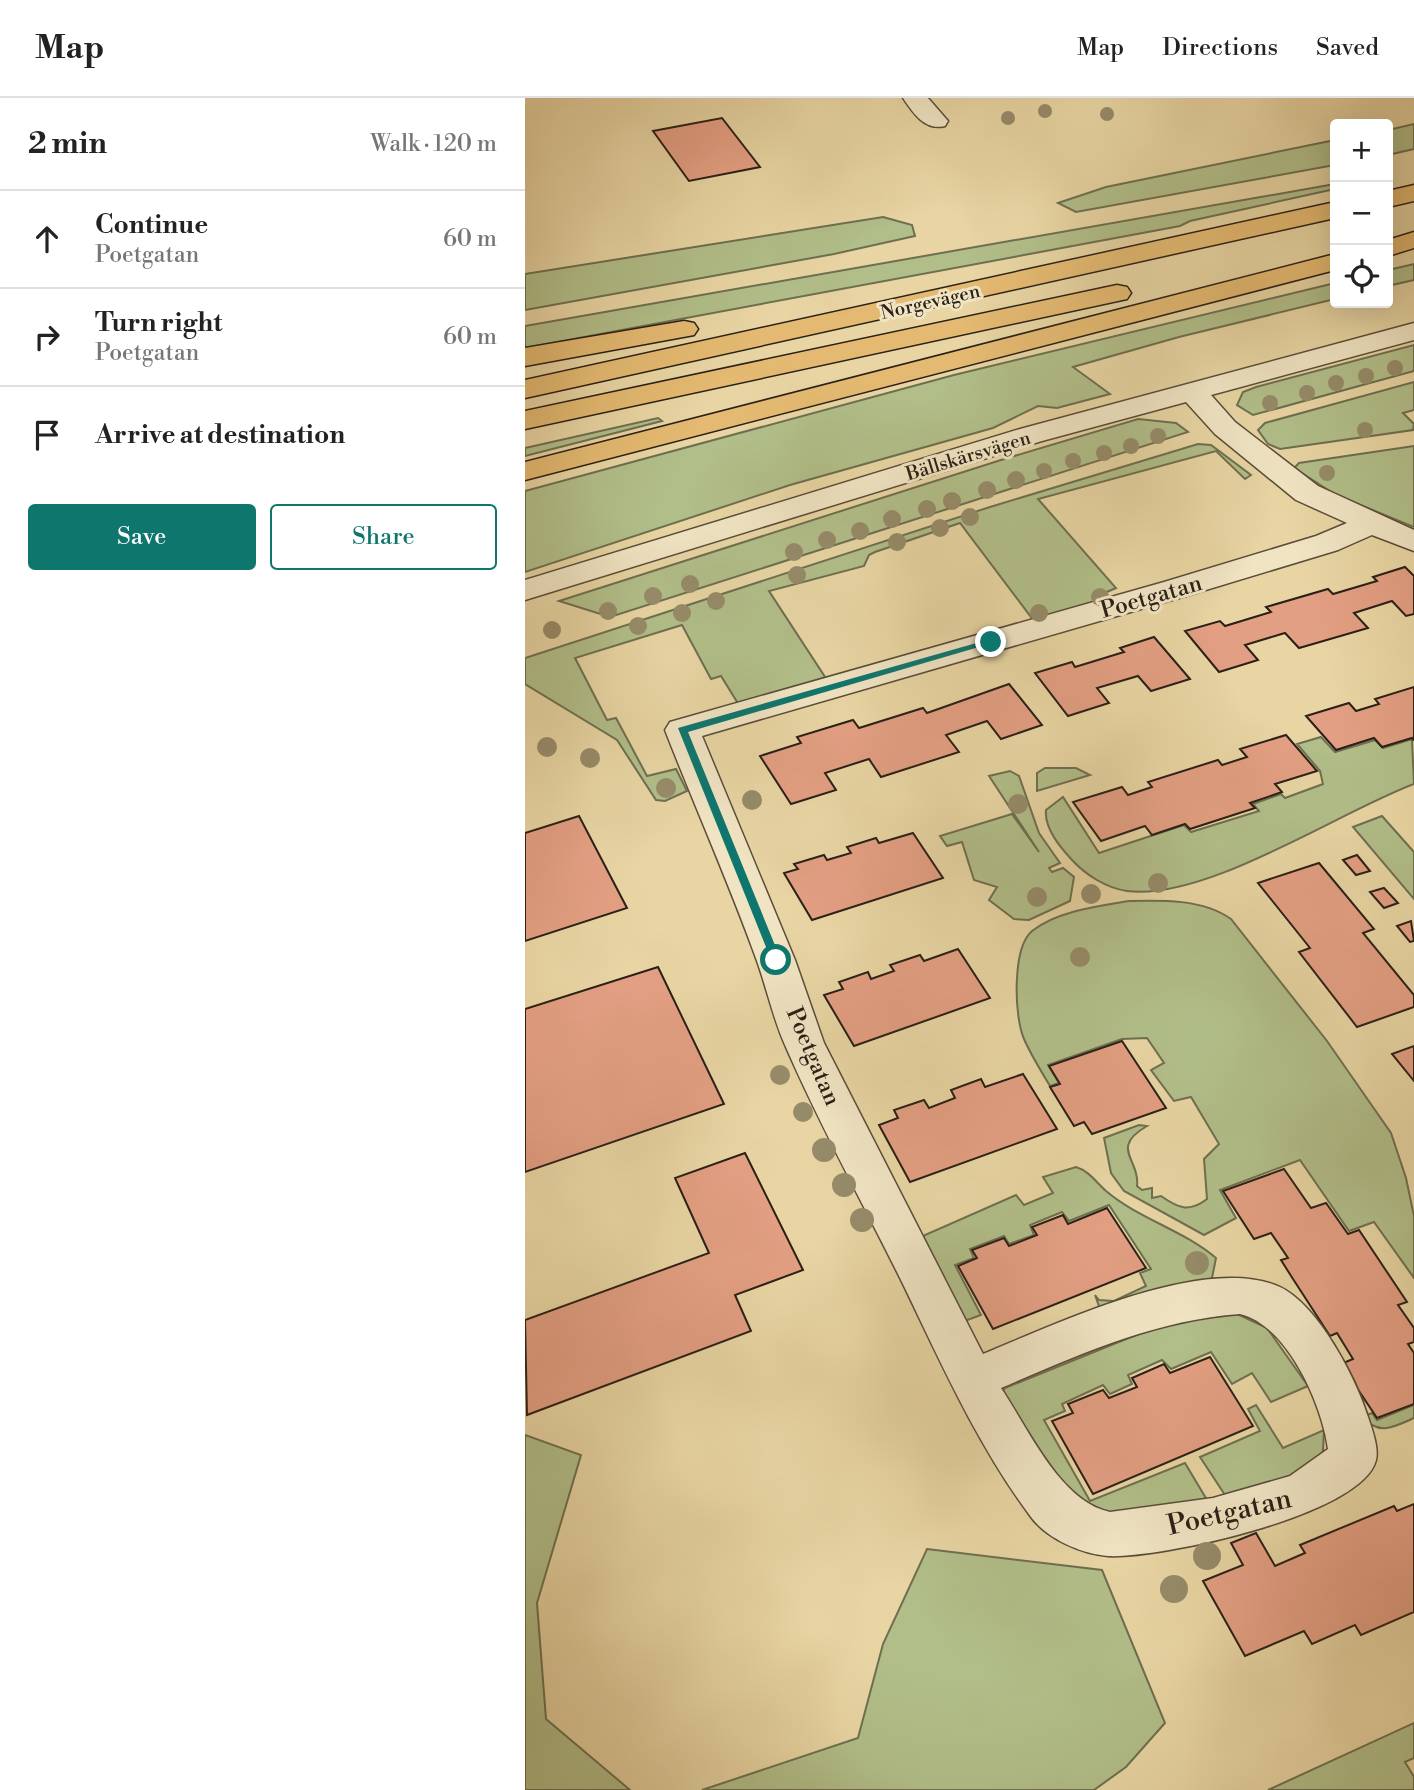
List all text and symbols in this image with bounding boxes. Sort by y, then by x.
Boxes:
text: Map [35,28,104,69]
text: Map [1077,33,1124,63]
text: Directions [1162,33,1278,63]
text: Saved [1316,33,1379,63]
map controls [1330,119,1393,308]
button: + [1330,119,1393,182]
text: 2 min [28,125,107,163]
text: Walk · 120 m [370,130,497,158]
button: − [1330,182,1393,245]
text: Continue [95,209,208,241]
icon: ahead [28,220,66,258]
text: 60 m [443,225,497,253]
text: Poetgatan [95,241,199,269]
button: locate [1330,245,1393,308]
street label: Norgevägen [878,279,982,325]
text: Turn right [95,307,223,339]
icon: right [28,318,66,356]
text: 60 m [443,323,497,351]
text: Poetgatan [95,339,199,367]
icon: arrive [28,416,66,454]
text: Arrive at destination [95,419,345,451]
street label: Bällskärsvägen [902,426,1034,487]
button: Save [28,504,256,570]
button: Share [270,504,497,570]
street label: Poetgatan [1097,569,1206,625]
route end [975,626,1006,657]
route start [760,944,791,975]
street label: Poetgatan [780,1003,846,1110]
street label: Poetgatan [1164,1481,1295,1544]

